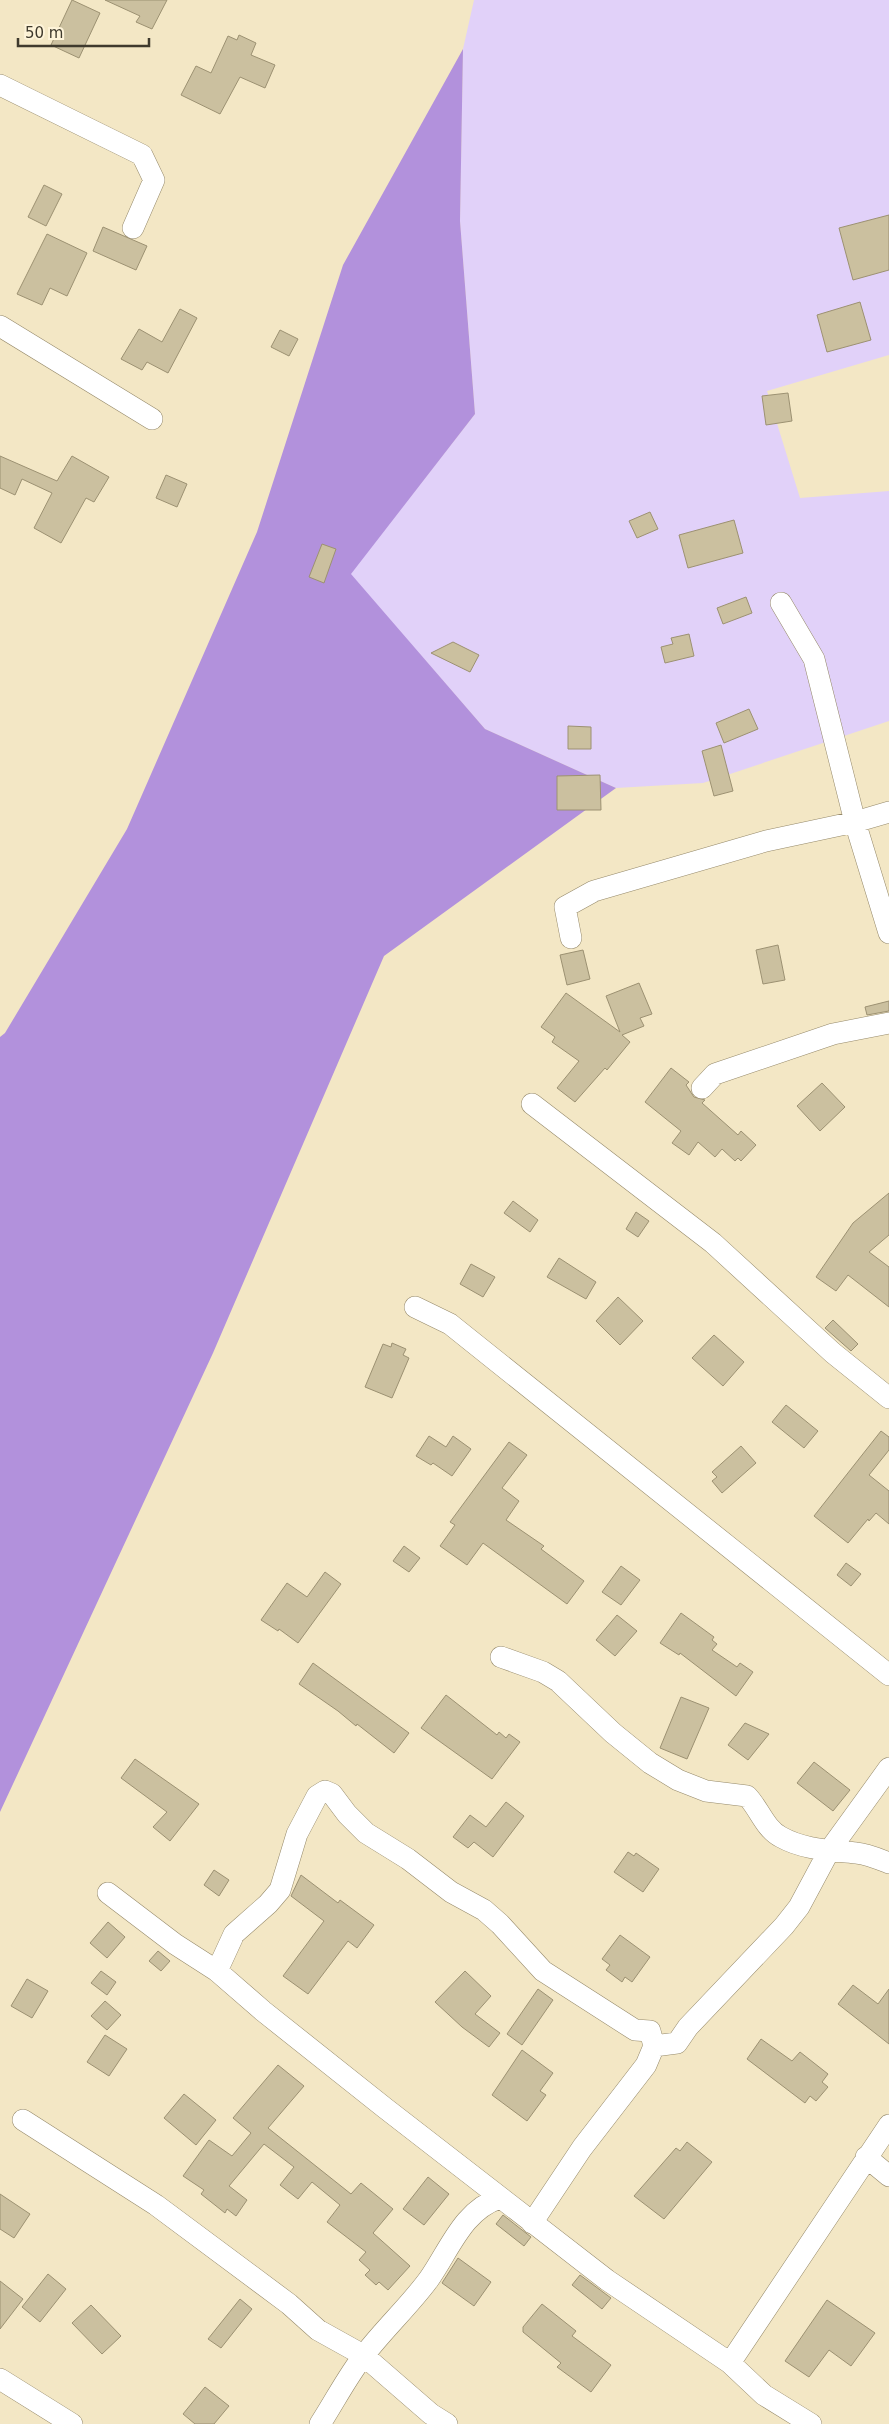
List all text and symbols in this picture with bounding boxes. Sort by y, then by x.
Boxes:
scale bar [18,15,149,47]
text: 50 m [25,24,63,42]

